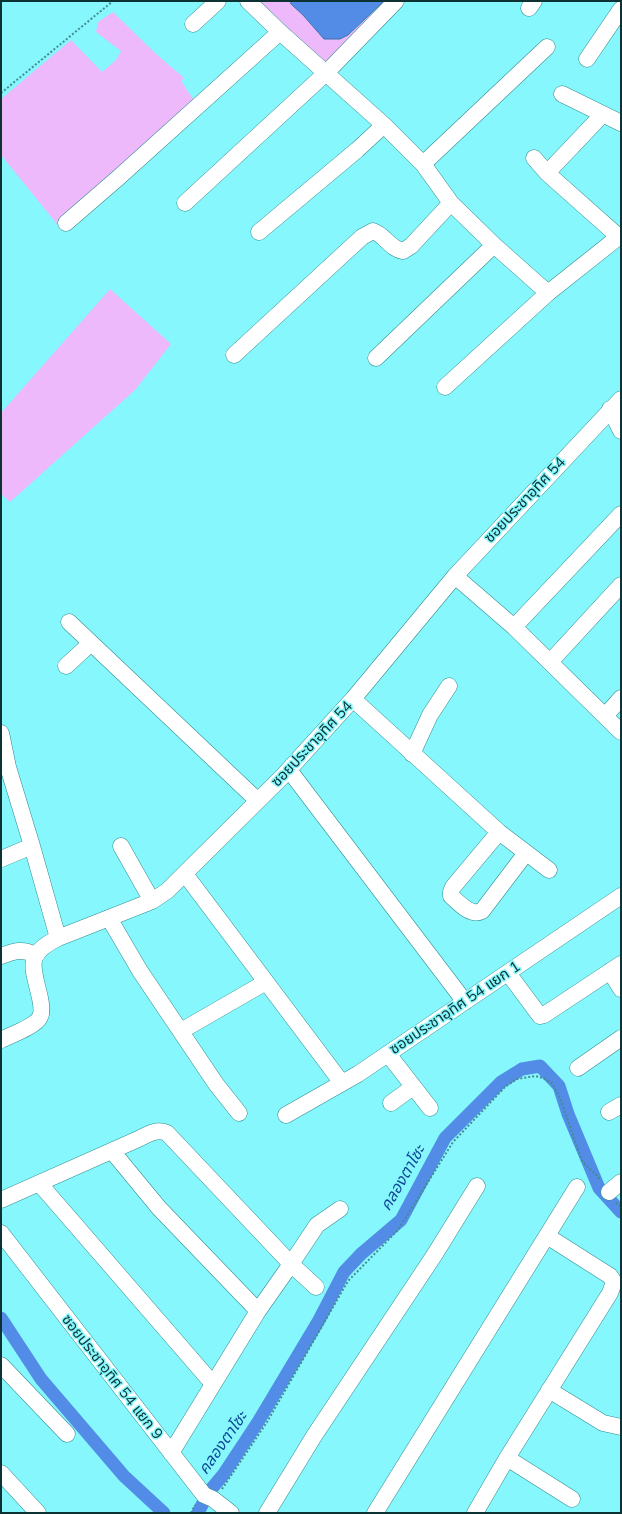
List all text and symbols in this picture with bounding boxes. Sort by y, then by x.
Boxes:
street label: ซอยประชาอุทิศ 54 [481,453,569,547]
street label: ซอยประชาอุทิศ 54 [268,697,356,791]
street label: ซอยประชาอุทิศ 54 แยก 1 [386,958,524,1058]
water label: คลองตาโซะ [377,1142,429,1214]
street label: ซอยประชาอุทิศ 54 แยก 9 [58,1311,166,1443]
water label: คลองตาโซะ [194,1408,252,1478]

